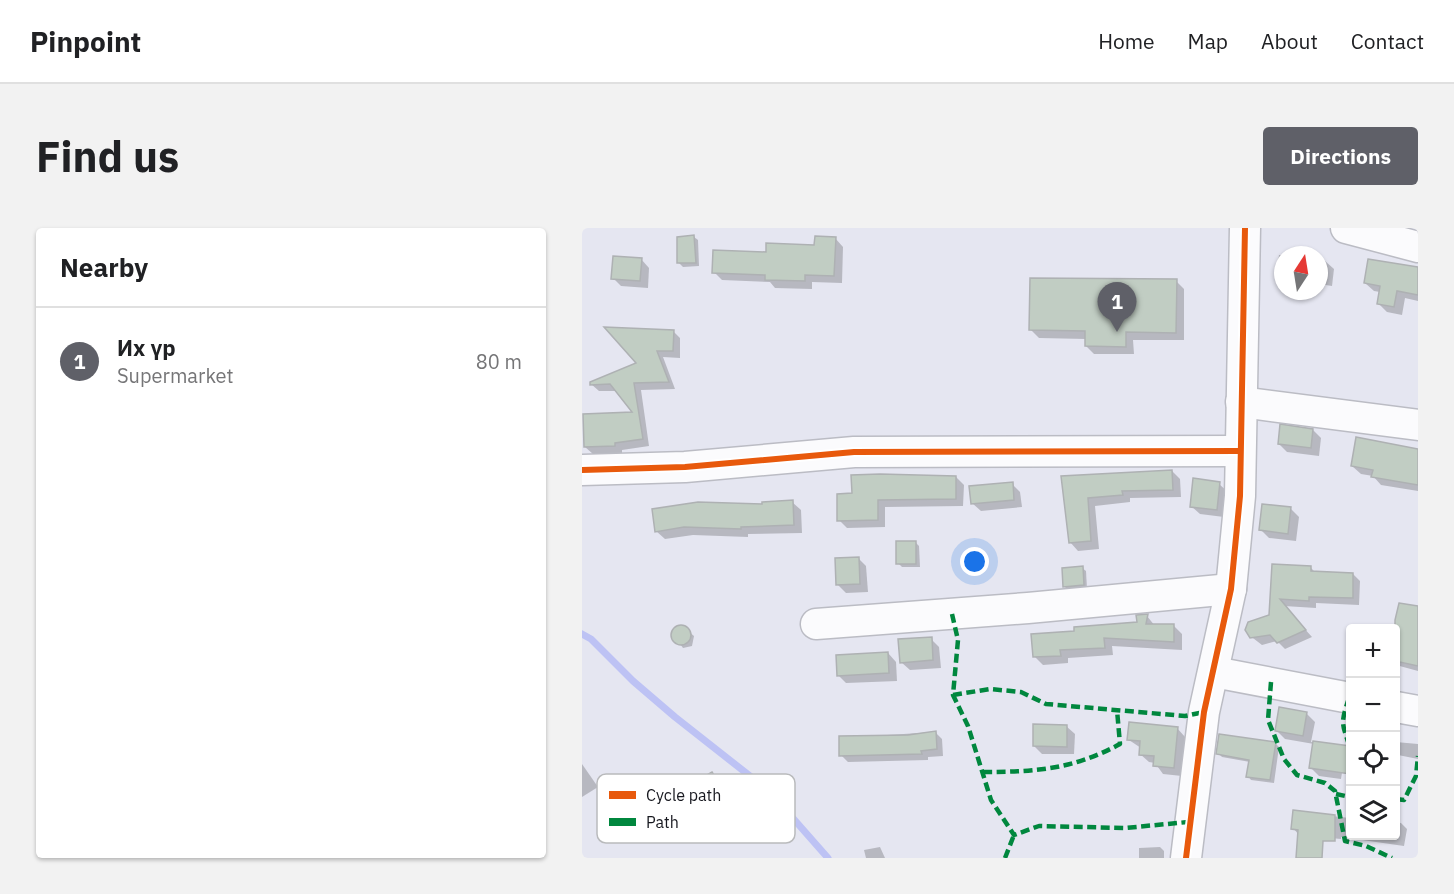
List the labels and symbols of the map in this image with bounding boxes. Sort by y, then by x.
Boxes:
north arrow [1274,246,1328,300]
pin: 1 [1098,282,1136,332]
your location [960,547,989,576]
legend [597,774,795,843]
text: Cycle path [646,785,721,805]
text: Path [646,812,679,832]

